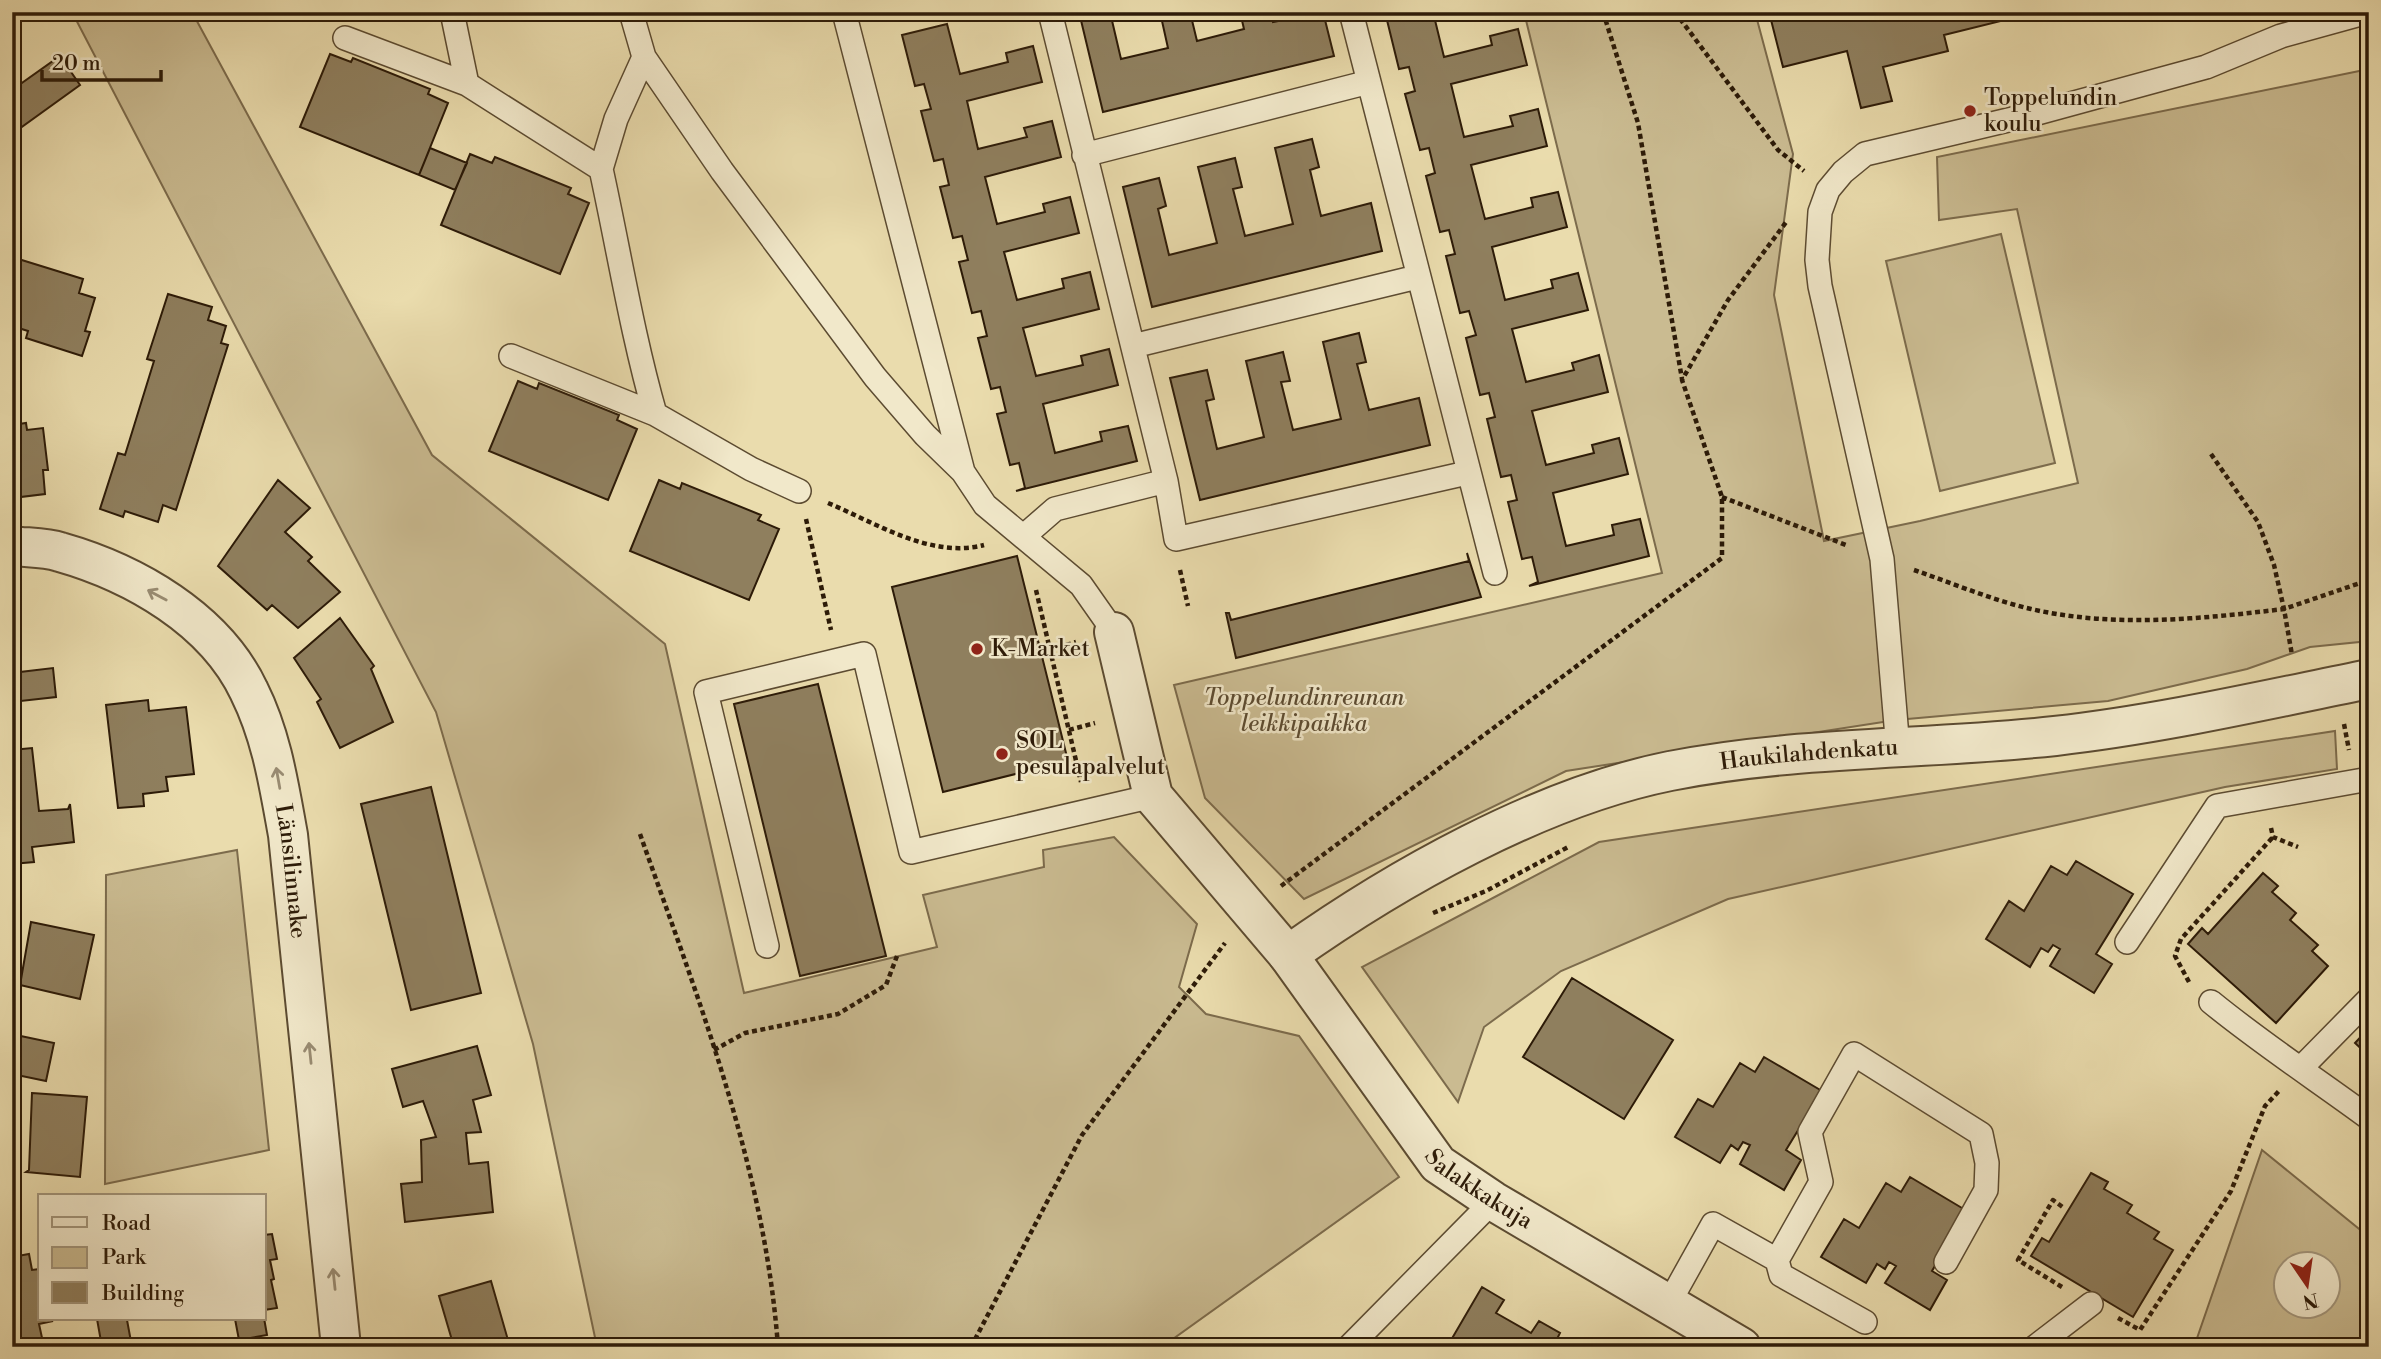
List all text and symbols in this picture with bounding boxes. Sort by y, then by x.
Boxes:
scale bar [42,38,161,82]
text: 20 m [52,51,101,77]
place label: Toppelundin koulu [1984,84,2118,138]
marker: Toppelundin koulu [1962,103,1978,119]
one-way arrow [147,587,168,601]
place label: K-Market [991,635,1090,663]
marker: K-Market [969,641,985,657]
park label: Toppelundinreunan leikkipaikka [1204,684,1405,738]
place label: SOL pesulapalvelut [1016,727,1165,781]
street label: Haukilahdenkatu [1718,733,1899,776]
marker: SOL pesulapalvelut [994,746,1010,762]
one-way arrow [270,767,284,790]
street label: Länsilinnake [269,802,313,940]
one-way arrow [304,1042,317,1064]
street label: Salakkakuja [1418,1144,1538,1235]
legend [38,1194,266,1320]
text: Road [102,1211,151,1237]
text: Park [102,1245,147,1271]
north arrow [2272,1250,2342,1320]
one-way arrow [327,1268,340,1291]
text: Building [101,1281,184,1307]
text: N [2301,1287,2321,1314]

